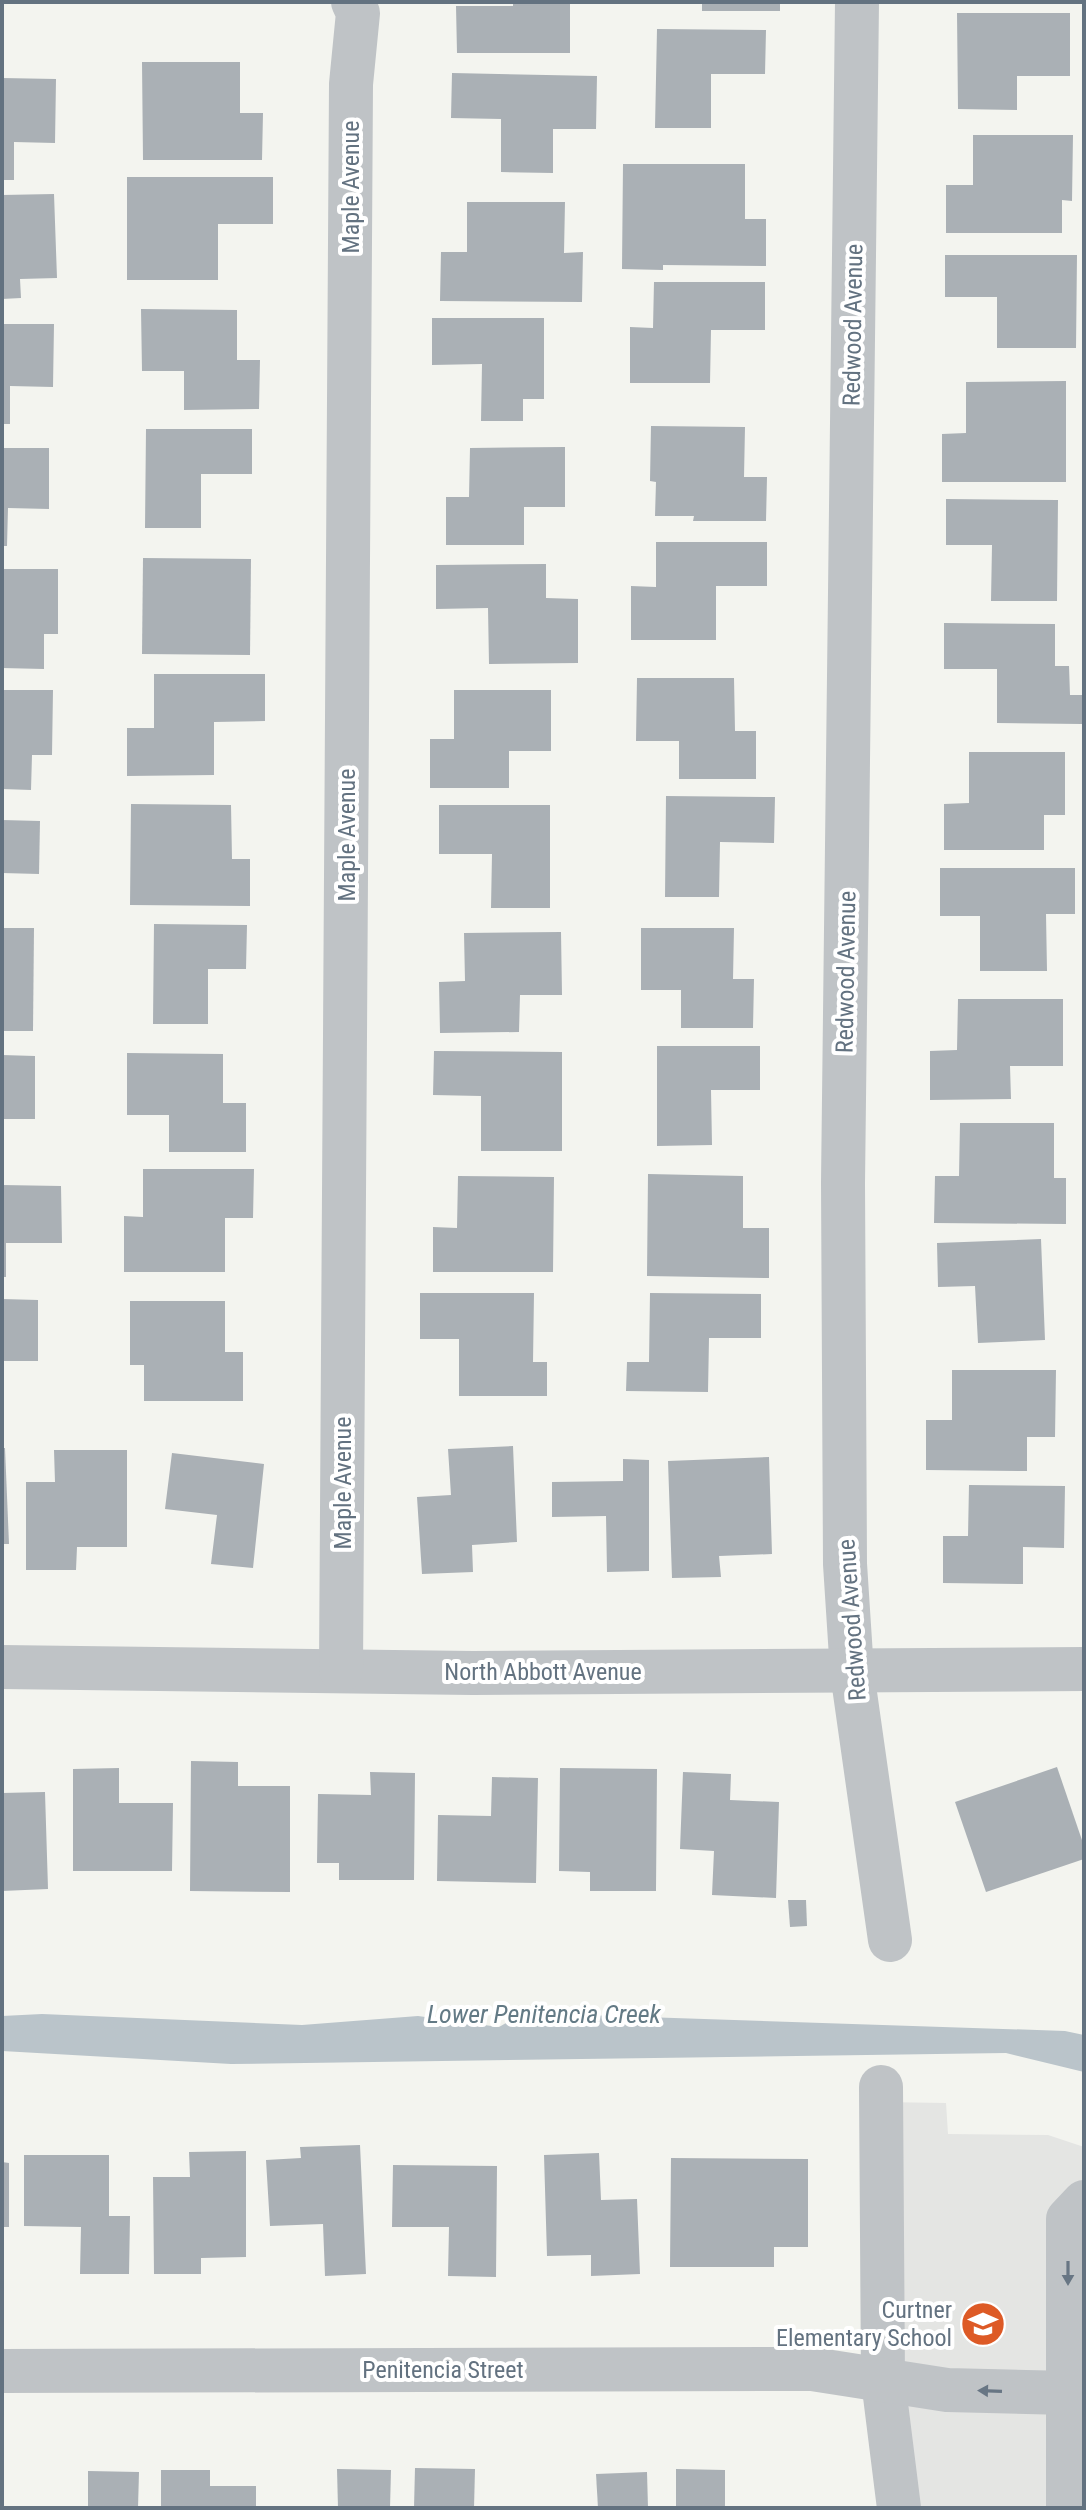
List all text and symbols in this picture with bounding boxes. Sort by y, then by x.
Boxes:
street label: Maple Avenue [337,121,365,253]
street label: Redwood Avenue [838,244,868,406]
street label: Maple Avenue [333,769,361,901]
street label: Redwood Avenue [831,891,861,1053]
street label: Maple Avenue [329,1417,357,1549]
street label: Redwood Avenue [832,1538,872,1702]
street label: North Abbott Avenue [444,1658,642,1686]
water label: Lower Penitencia Creek [427,1999,662,2029]
one-way arrow [1062,2261,1074,2286]
place label: Curtner Elementary School [776,2296,952,2352]
school or university icon: Curtner Elementary School [959,2300,1007,2348]
street label: Penitencia Street [362,2356,524,2384]
one-way arrow [977,2384,1002,2397]

